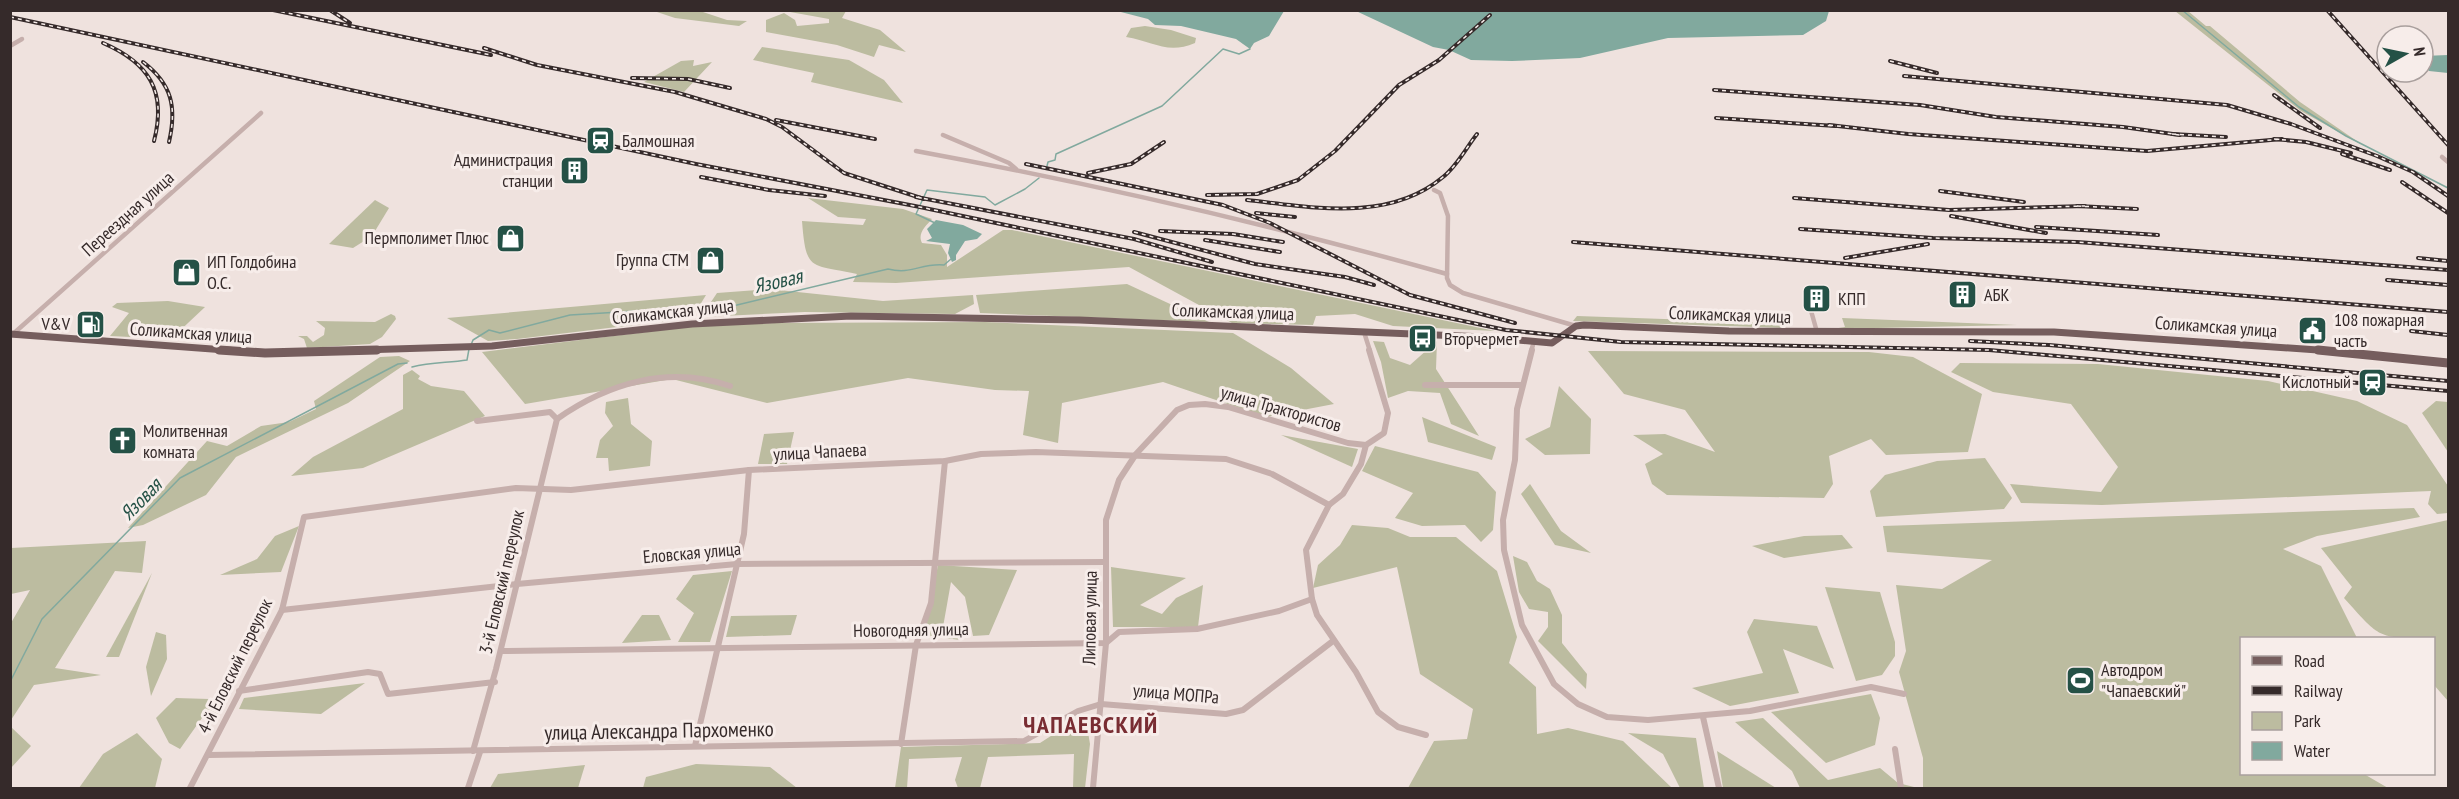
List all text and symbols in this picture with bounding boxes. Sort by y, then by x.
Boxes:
north arrow [2375,24,2435,84]
text: N [2409,46,2430,57]
station icon: Балмошная [585,125,617,157]
place label: Балмошная [622,129,694,152]
place label: Администрация станции [454,148,553,192]
building icon: Администрация станции [558,154,590,186]
street label: Переездная улица [77,166,179,261]
shop icon: Пермполимет Плюс [494,222,526,254]
place label: Пермполимет Плюс [365,226,490,249]
shop icon: Группа СТМ [694,244,726,276]
place label: Группа СТМ [616,248,689,271]
place label: ИП Голдобина О.С. [207,250,296,294]
shop icon: ИП Голдобина О.С. [170,256,202,288]
water label: Язовая [751,262,807,299]
building icon: АБК [1947,279,1979,311]
building icon: КПП [1801,283,1833,315]
place label: АБК [1984,283,2010,306]
place label: КПП [1838,287,1866,310]
street label: Соликамская улица [611,294,735,329]
street label: Соликамская улица [1171,298,1295,325]
street label: Соликамская улица [1668,301,1792,328]
fuel station icon: V&V [75,308,107,340]
place label: 108 пожарная часть [2334,308,2424,352]
street label: Соликамская улица [2154,311,2278,342]
place label: V&V [41,312,71,335]
public building icon: 108 пожарная часть [2297,314,2329,346]
street label: Соликамская улица [129,317,253,348]
bus stop icon: Вторчермет [1407,323,1439,355]
place label: Вторчермет [1444,327,1519,350]
station icon: Кислотный [2356,366,2388,398]
place label: Кислотный [2282,370,2351,393]
street label: улица Трактористов [1218,380,1344,437]
place label: Молитвенная комната [143,419,228,463]
church icon: Молитвенная комната [106,425,138,457]
street label: улица Чапаева [773,438,867,465]
water label: Язовая [115,471,169,526]
street label: 3-й Еловский переулок [474,508,529,656]
street label: Еловская улица [642,537,742,568]
street label: Липовая улица [1077,571,1102,666]
street label: 4-й Еловский переулок [192,595,277,737]
street label: Новогодняя улица [853,617,969,642]
legend [2240,637,2435,775]
text: Road [2294,649,2325,672]
place label: Автодром "Чапаевский" [2101,658,2186,702]
sports icon: Автодром "Чапаевский" [2064,664,2096,696]
street label: улица МОПРа [1132,678,1220,709]
text: Railway [2294,679,2343,702]
district label: ЧАПАЕВСКИЙ [1023,709,1159,740]
text: Park [2294,709,2321,732]
street label: улица Александра Пархоменко [544,715,774,746]
text: Water [2294,739,2330,762]

